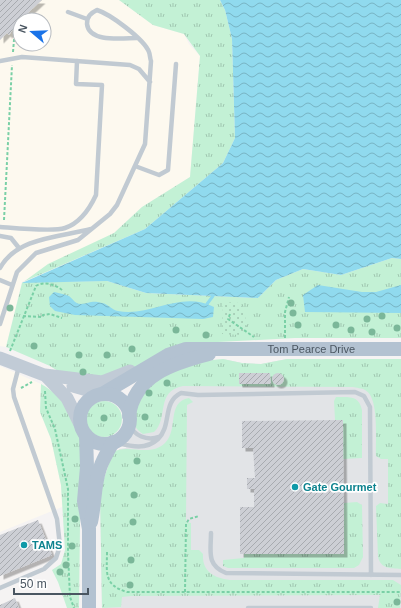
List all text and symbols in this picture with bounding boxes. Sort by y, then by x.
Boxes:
north arrow [12,12,52,52]
text: N [16,23,30,34]
street label: Tom Pearce Drive [268,343,355,355]
place label: Gate Gourmet [303,481,377,493]
marker: Gate Gourmet [290,482,300,492]
place label: TAMS [32,539,62,551]
marker: TAMS [19,540,29,550]
scale bar [14,570,88,596]
text: 50 m [20,577,47,591]

